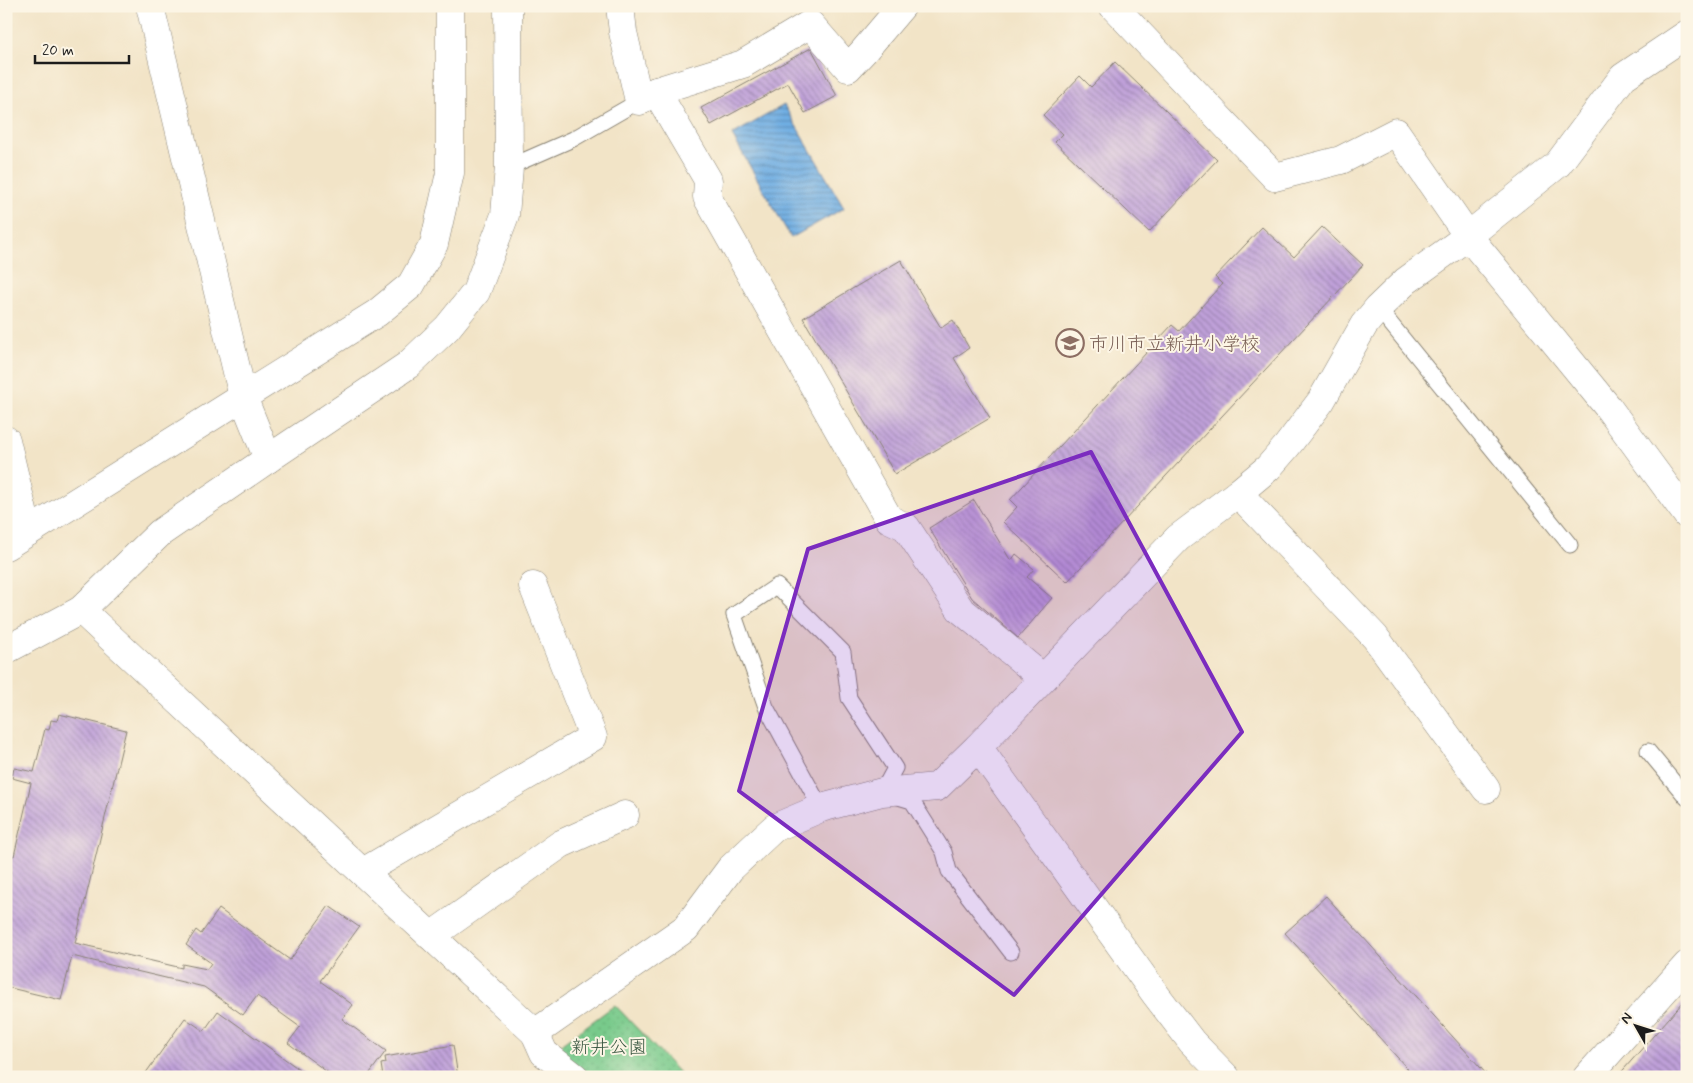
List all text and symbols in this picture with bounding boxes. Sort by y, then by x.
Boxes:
scale bar [35,32,129,64]
text: 20 m [42,41,74,61]
school or university icon: 市川市立新井小学校 [1055,328,1085,358]
place label: 市川市立新井小学校 [1089,332,1260,357]
north arrow [1610,1000,1660,1050]
text: N [1617,1009,1637,1028]
park label: 新井公園 [571,1035,647,1060]

